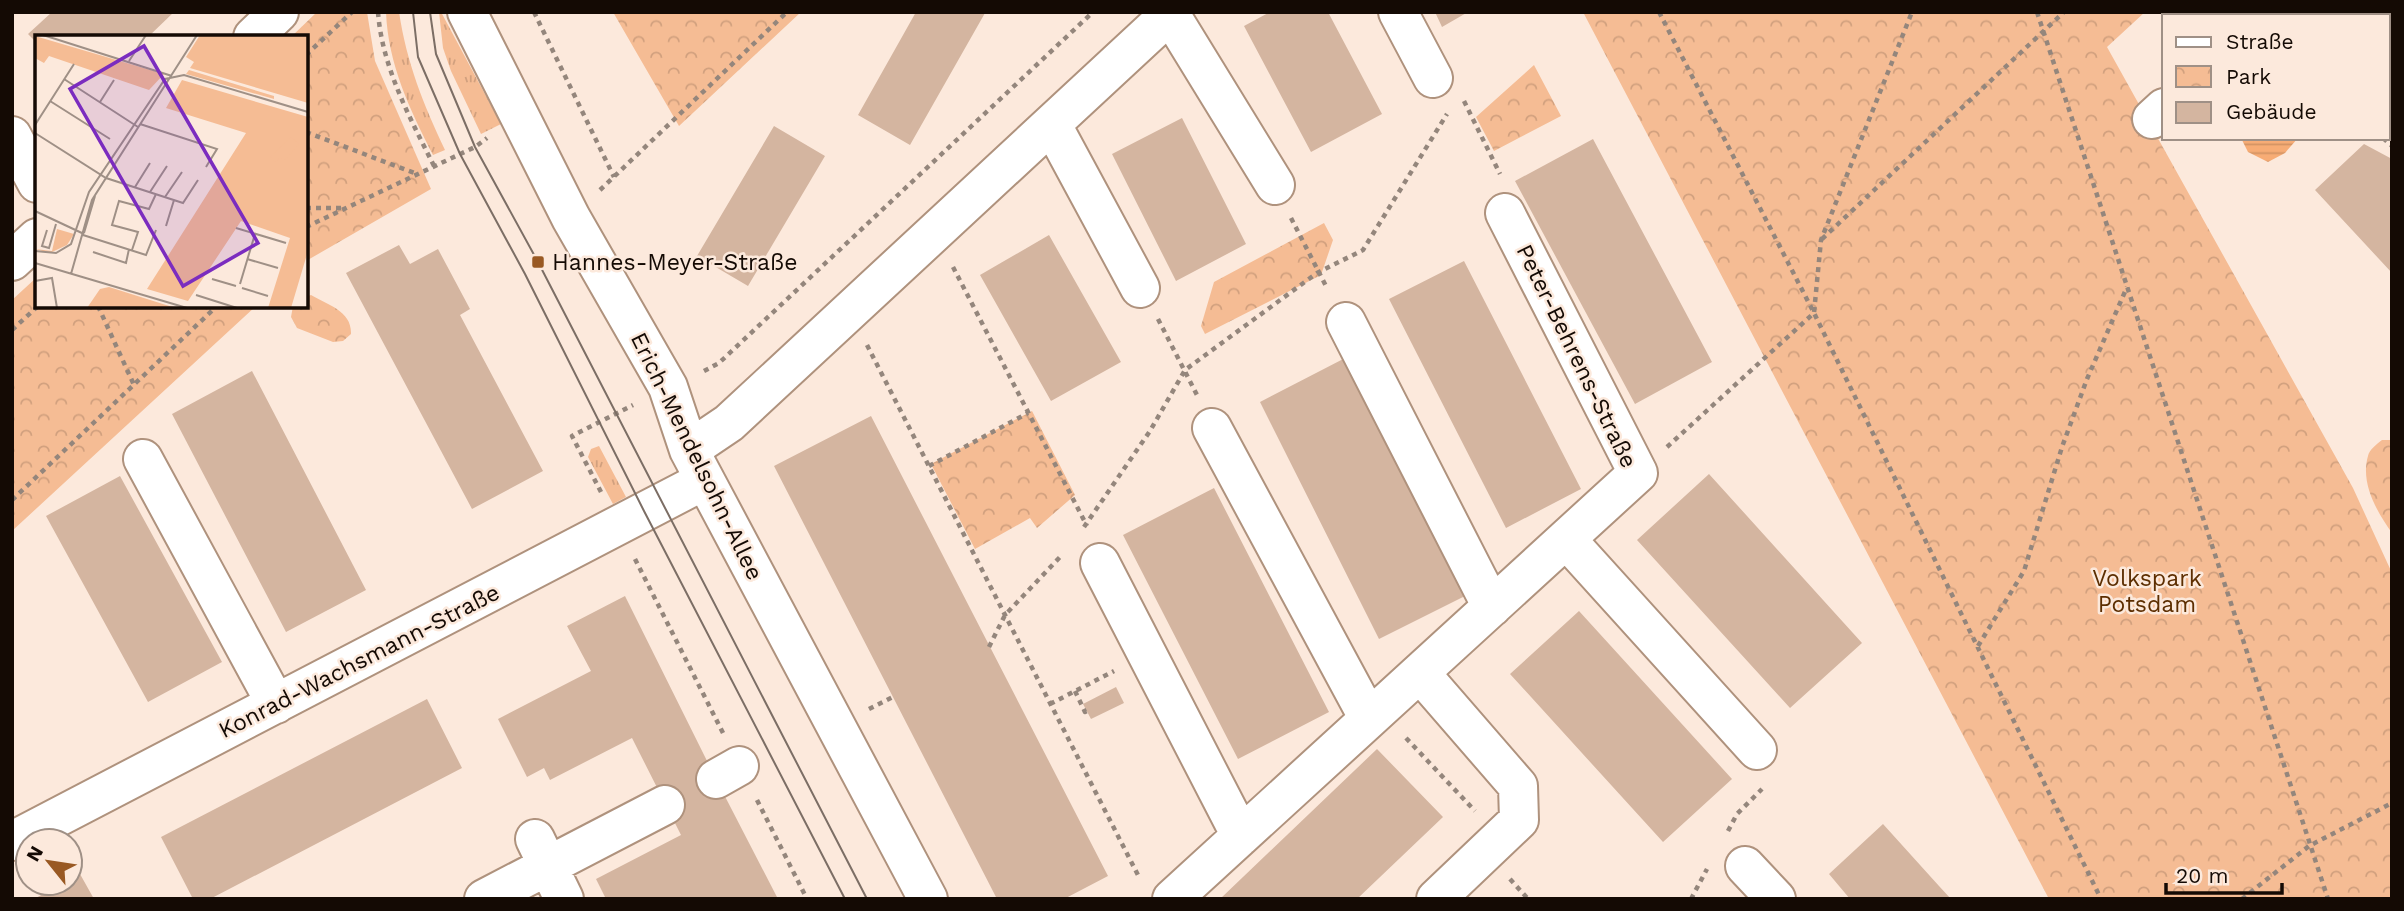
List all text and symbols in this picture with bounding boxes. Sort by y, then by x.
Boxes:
legend [2162,14,2390,140]
text: Straße [2226,29,2294,54]
inset map [35,35,308,308]
text: Park [2226,64,2271,89]
text: Gebäude [2226,99,2317,124]
street label: Peter-Behrens-Straße [1511,240,1642,472]
place label: Hannes-Meyer-Straße [552,249,797,276]
marker: Hannes-Meyer-Straße [530,254,546,270]
street label: Erich-Mendelsohn-Allee [625,328,768,584]
park label: Volkspark Potsdam [2092,565,2202,618]
street label: Konrad-Wachsmann-Straße [214,579,504,744]
north arrow [14,827,84,897]
text: N [21,842,48,866]
scale bar [2166,852,2282,896]
text: 20 m [2176,863,2228,888]

